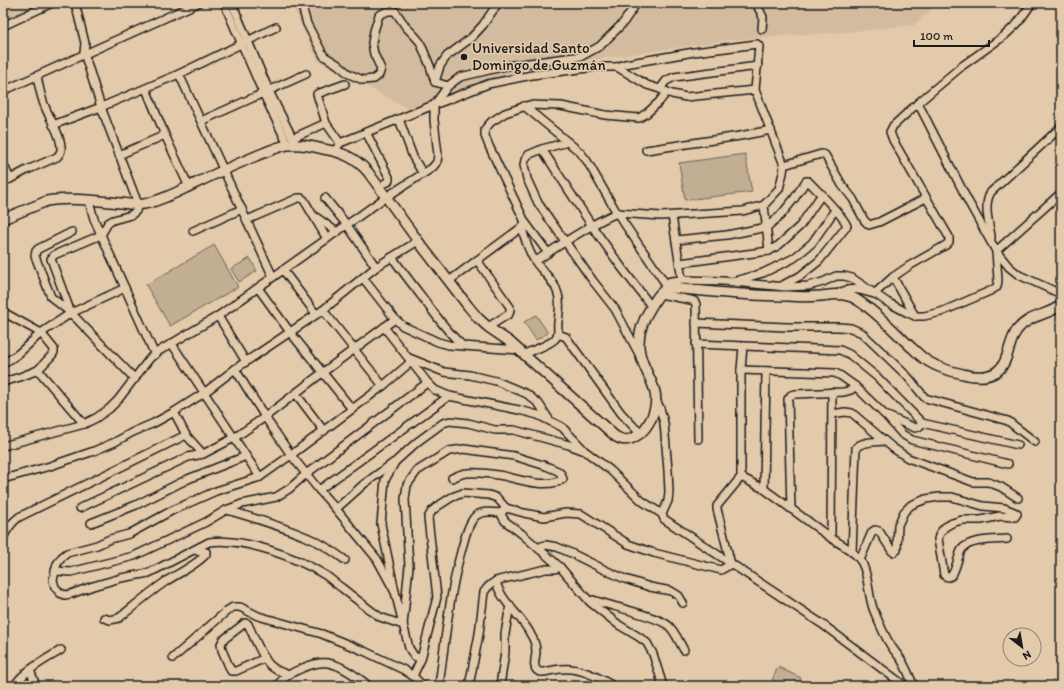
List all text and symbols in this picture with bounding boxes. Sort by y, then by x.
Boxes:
scale bar [914,22,989,48]
text: 100 m [920,29,953,43]
place label: Universidad Santo Domingo de Guzmán [472,39,606,74]
marker: Universidad Santo Domingo de Guzmán [459,52,469,62]
north arrow [1002,627,1042,667]
text: N [1020,648,1033,663]

